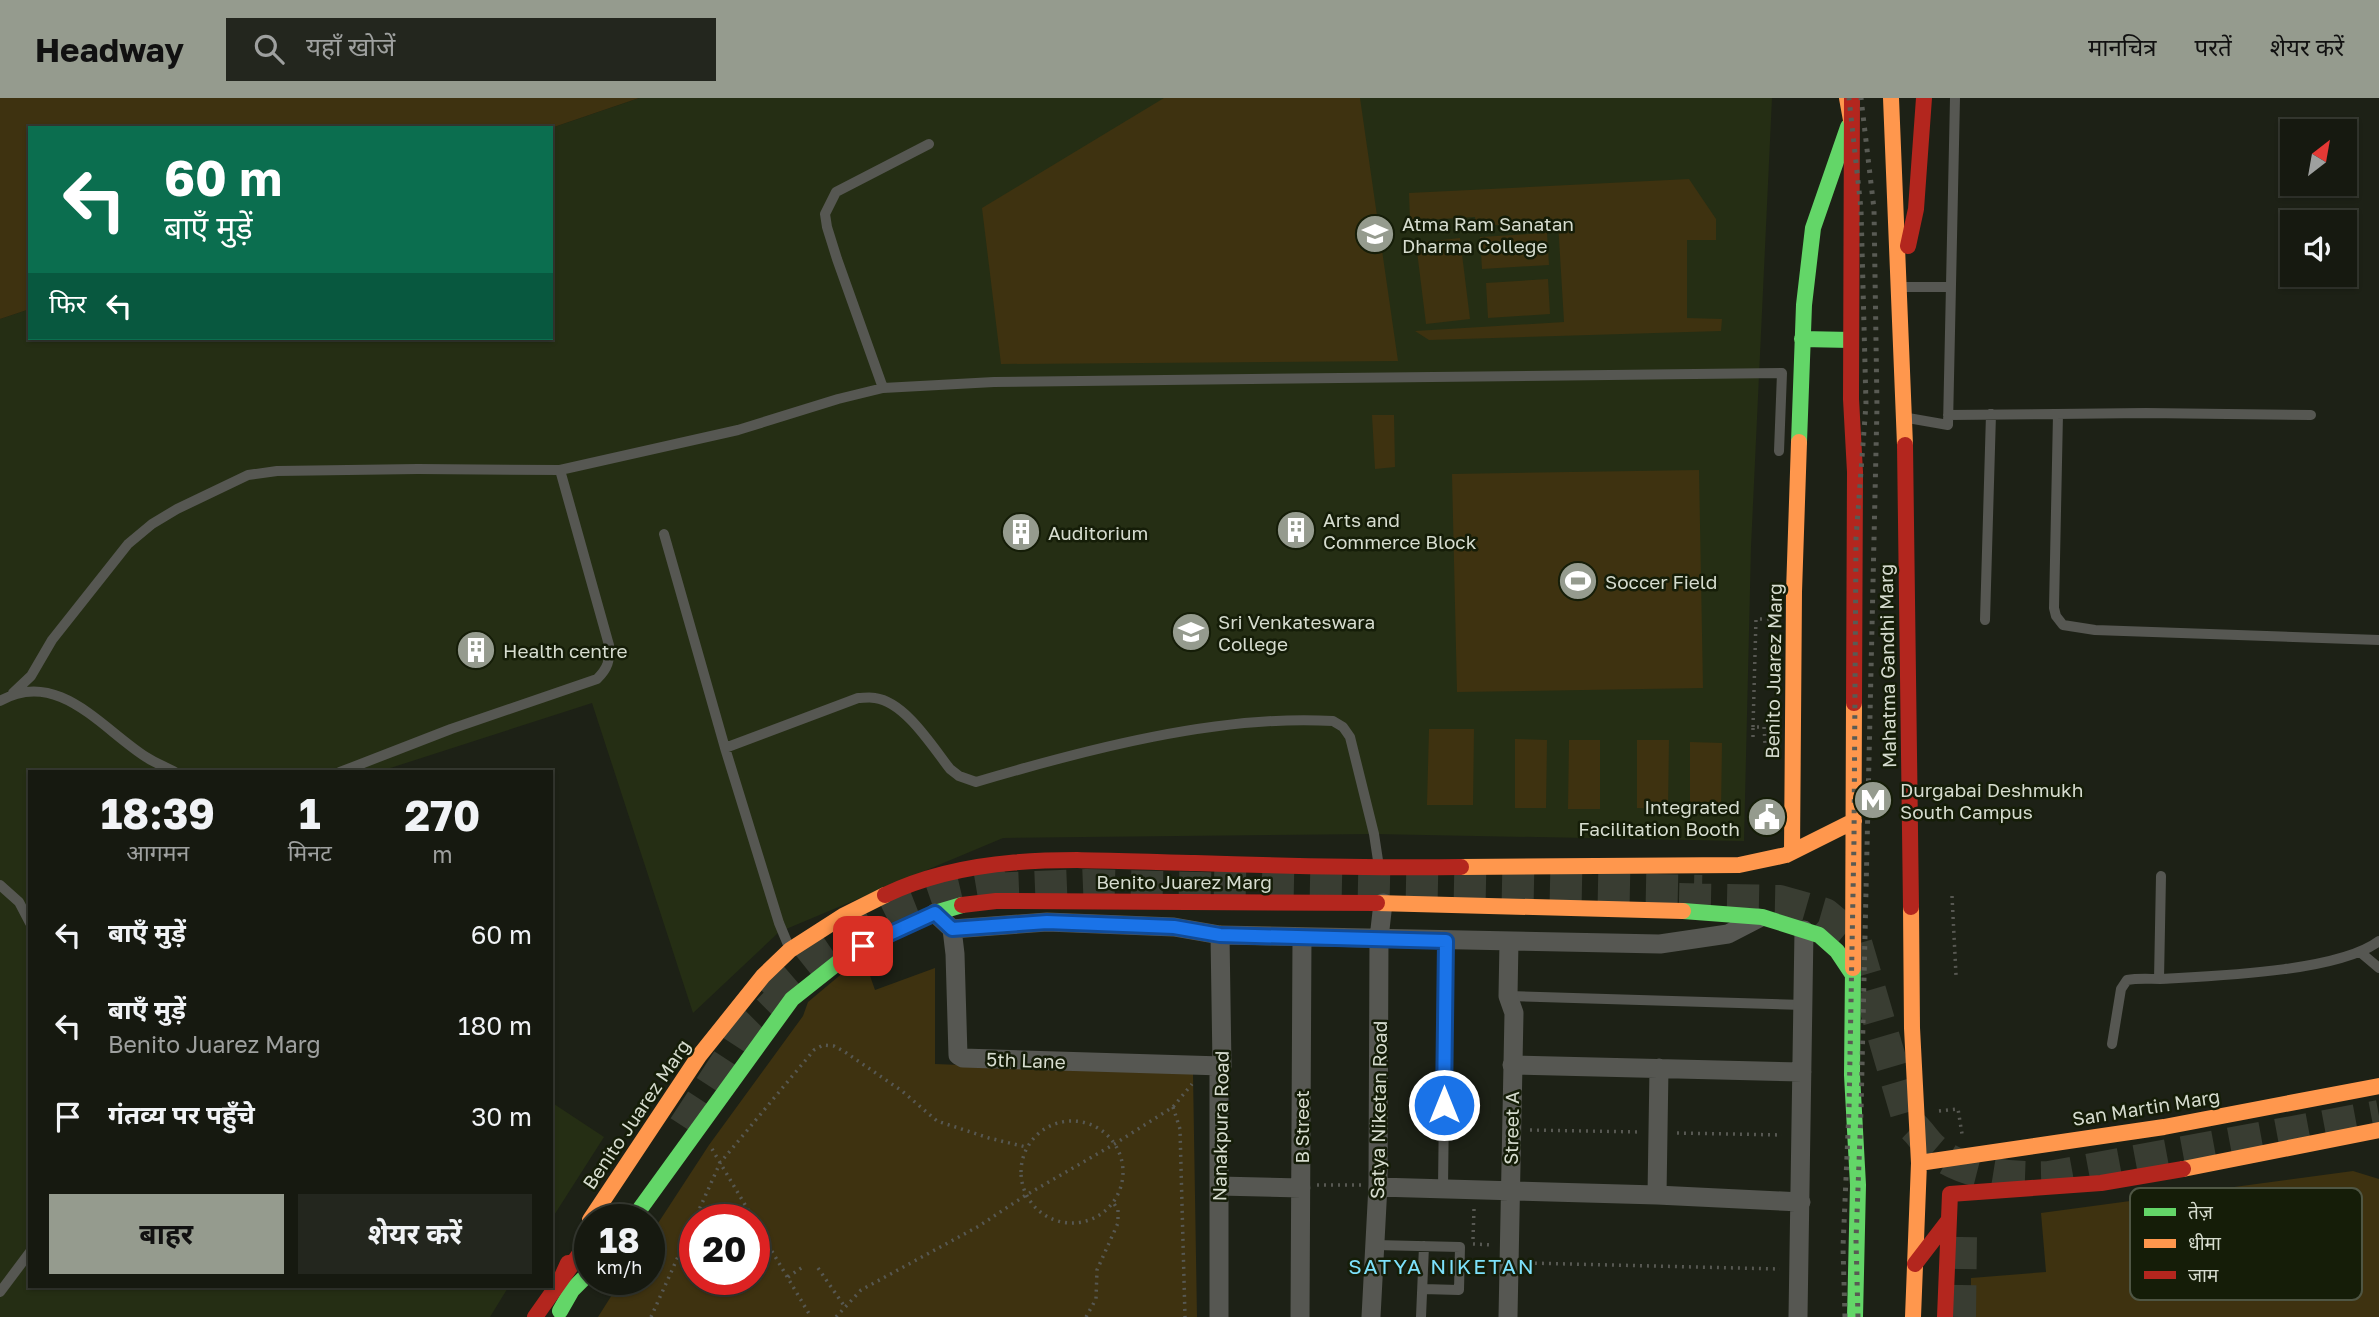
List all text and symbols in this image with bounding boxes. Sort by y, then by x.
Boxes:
search box [226,18,716,81]
text: Headway [35,30,184,69]
icon: search [250,30,288,68]
text: यहाँ खोजें [306,31,395,62]
text: मानचित्र [2088,32,2157,61]
text: परतें [2195,32,2232,61]
text: शेयर करें [2270,32,2344,61]
north arrow [2280,119,2357,196]
map controls [2280,119,2357,287]
text: 60 m [164,148,282,207]
icon: left [49,154,140,245]
text: बाएँ मुड़ें [164,208,253,246]
button: sound [2280,210,2357,287]
place label: Atma Ram Sanatan Dharma College [1402,212,1574,257]
school or university icon: Atma Ram Sanatan Dharma College [1354,213,1396,255]
icon: left [100,287,138,325]
text: फिर [49,288,86,319]
place label: Arts and Commerce Block [1323,508,1477,553]
building icon: Arts and Commerce Block [1275,509,1317,551]
building icon: Auditorium [1000,511,1042,553]
place label: Auditorium [1048,521,1148,544]
sports icon: Soccer Field [1557,560,1599,602]
street label: Mahatma Gandhi Marg [1874,564,1900,768]
place label: Soccer Field [1605,570,1717,593]
street label: Benito Juarez Marg [1760,583,1786,759]
place label: Sri Venkateswara College [1218,610,1375,655]
school or university icon: Sri Venkateswara College [1170,611,1212,653]
building icon: Health centre [455,629,497,671]
place label: Health centre [503,639,628,662]
place label: Durgabai Deshmukh South Campus [1900,778,2084,823]
metro station icon: Durgabai Deshmukh South Campus [1852,779,1894,821]
text: 18:39 [101,788,215,838]
text: 1 [299,788,321,838]
text: 270 [404,790,480,840]
place label: Integrated Facilitation Booth [1578,795,1740,840]
public building icon: Integrated Facilitation Booth [1746,796,1788,838]
text: आगमन [126,838,189,866]
text: मिनट [288,838,332,866]
text: m [432,840,453,868]
street label: Benito Juarez Marg [1096,870,1272,893]
icon: left [49,916,87,954]
pin [833,916,893,976]
text: बाएँ मुड़ें [108,917,186,948]
text: 60 m [471,919,532,950]
icon: arrive [844,927,882,965]
text: बाएँ मुड़ें [108,994,186,1025]
icon: left [49,1007,87,1045]
text: 180 m [458,1010,532,1041]
street label: Satya Niketan Road [1365,1021,1391,1199]
text: Benito Juarez Marg [108,1030,321,1058]
street label: Benito Juarez Marg [577,1035,695,1193]
street label: 5th Lane [986,1047,1066,1073]
street label: Nanakpura Road [1207,1050,1233,1202]
position arrow [1407,1068,1481,1142]
street label: San Martin Marg [2070,1084,2222,1130]
street label: B Street [1290,1090,1313,1164]
street label: Street A [1499,1091,1523,1165]
icon: arrive [49,1098,87,1136]
text: गंतव्य पर पहुँचे [108,1099,255,1130]
text: 30 m [471,1101,532,1132]
legend [2130,1188,2362,1300]
button: बाहर [49,1194,284,1274]
button: शेयर करें [298,1194,532,1274]
text: तेज़ [2188,1200,2214,1223]
speed limit sign: 20 [679,1204,770,1295]
text: 18 [599,1219,640,1261]
text: धीमा [2188,1231,2222,1254]
district label: SATYA NIKETAN [1348,1253,1536,1279]
text: km/h [597,1256,642,1278]
text: जाम [2188,1263,2219,1286]

